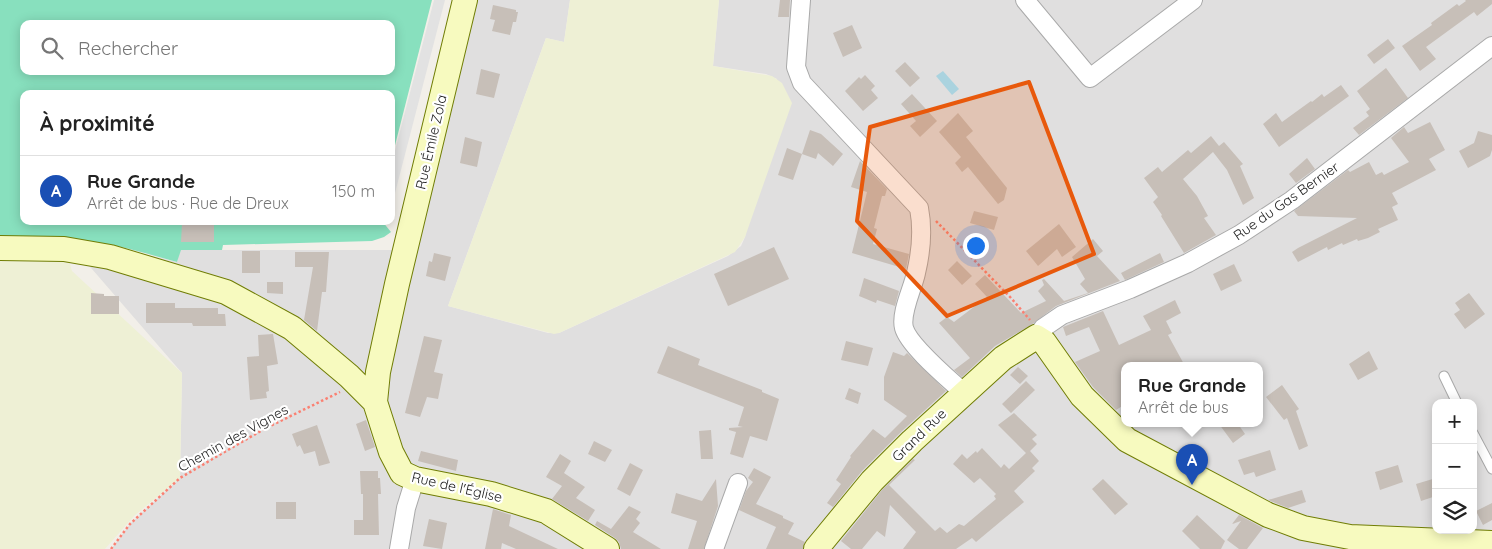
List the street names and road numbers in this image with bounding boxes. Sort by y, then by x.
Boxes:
street label: Rue Émile Zola [411,93,451,191]
street label: Rue du Gas Bernier [1230,157,1343,244]
street label: Chemin des Vignes [175,400,291,476]
street label: Grand Rue [888,405,950,465]
street label: Rue de l'Église [410,468,504,506]

